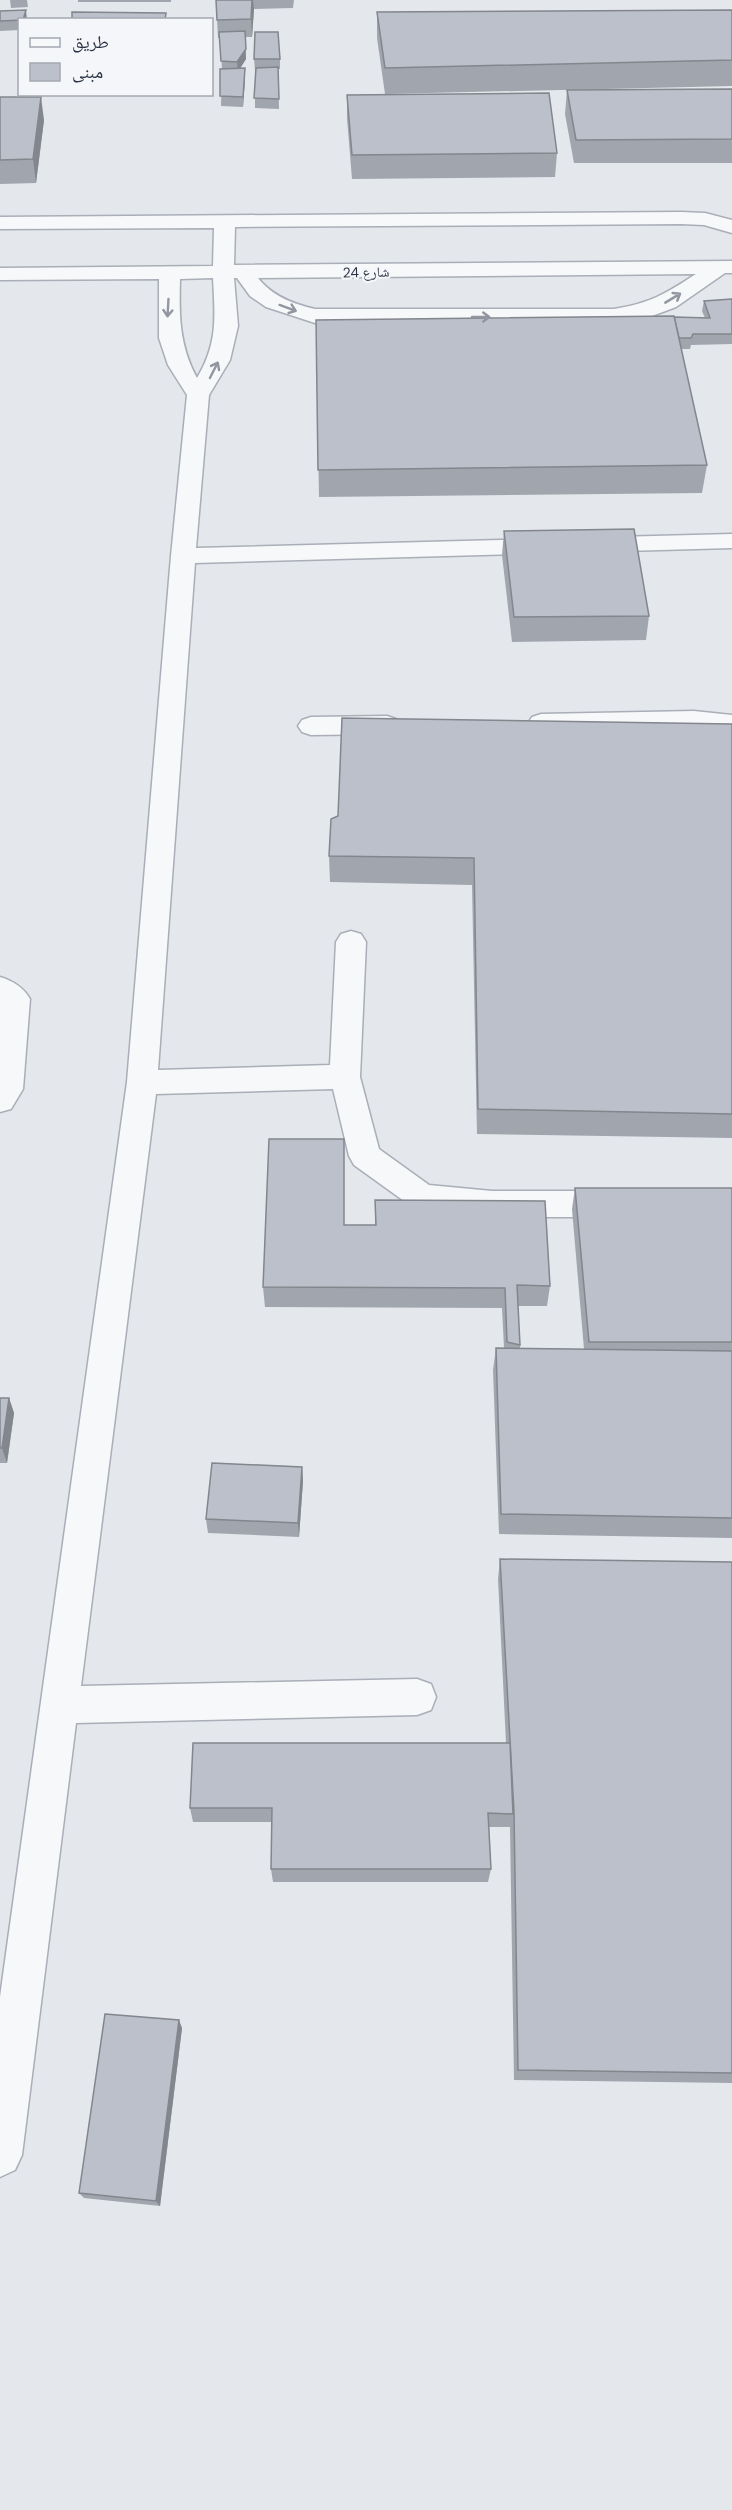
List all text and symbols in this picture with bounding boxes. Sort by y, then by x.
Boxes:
legend [18,18,213,96]
text: طريق [72,30,109,54]
text: مبنى [72,60,103,84]
street label: شارع 24 [343,263,390,282]
one-way arrow [664,292,681,304]
one-way arrow [163,297,174,317]
one-way arrow [278,304,296,315]
one-way arrow [471,311,491,323]
one-way arrow [209,362,220,380]

